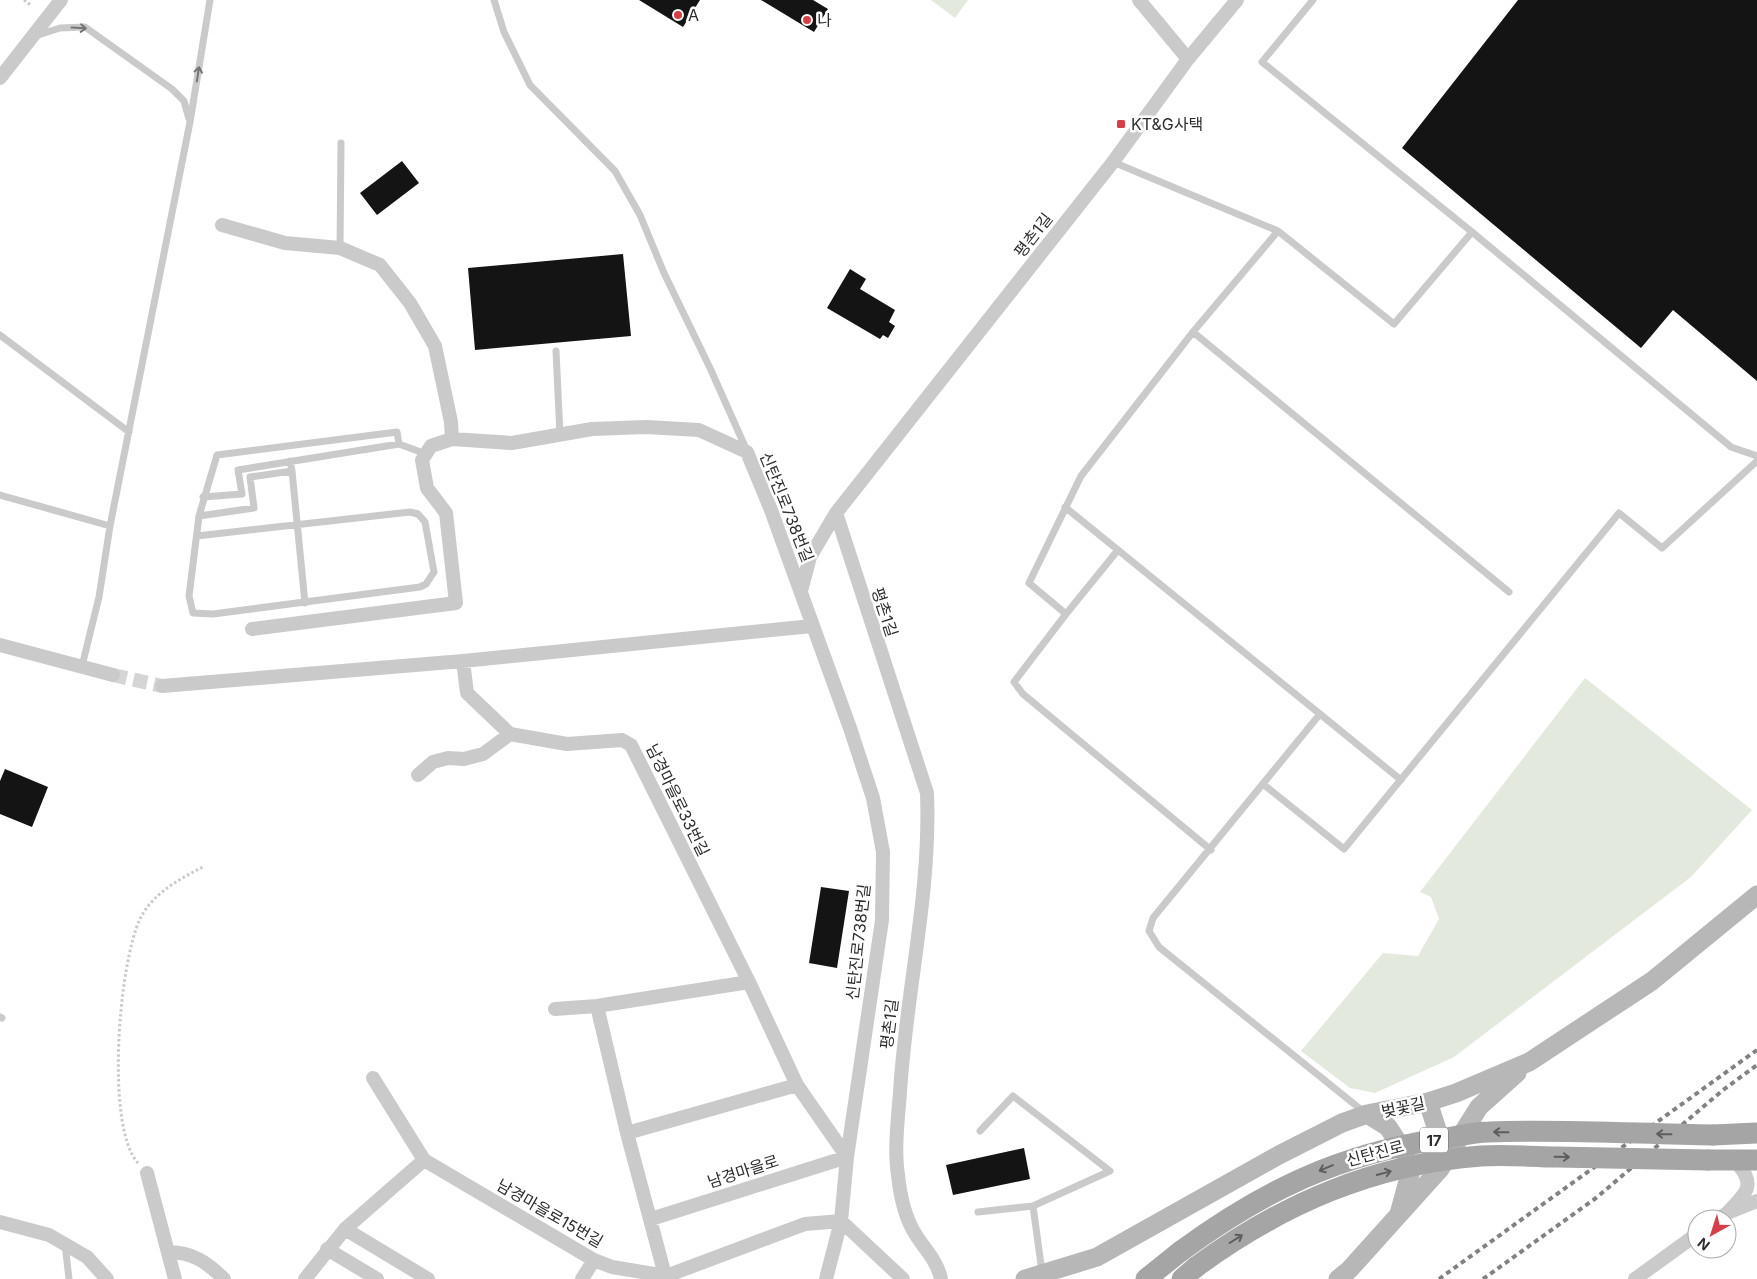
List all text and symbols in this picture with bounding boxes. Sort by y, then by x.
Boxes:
place label: A [688,5,699,25]
marker: A [672,9,684,21]
place label: 나 [817,10,832,30]
marker: 나 [801,14,813,26]
one-way arrow [71,23,87,32]
one-way arrow [193,66,203,82]
place label: KT&G사택 [1131,114,1203,134]
marker: KT&G사택 [1115,118,1127,130]
street label: 평촌1길 [1010,209,1056,261]
street label: 신탄진로738번길 [756,449,818,565]
street label: 평촌1길 [868,585,902,639]
street label: 남경마을로33번길 [642,740,714,860]
street label: 신탄진로738번길 [842,883,874,1001]
street label: 평촌1길 [876,998,902,1050]
street label: 벚꽃길 [1379,1093,1427,1121]
one-way arrow [1494,1127,1510,1137]
road number: 17 [1420,1128,1448,1152]
one-way arrow [1656,1129,1672,1139]
street label: 신탄진로 [1344,1136,1406,1170]
street label: 남경마을로 [705,1150,781,1192]
one-way arrow [1554,1153,1570,1162]
one-way arrow [1319,1163,1334,1173]
one-way arrow [1375,1168,1391,1177]
street label: 남경마을로15번길 [493,1175,607,1251]
north arrow [1687,1209,1737,1259]
one-way arrow [1228,1233,1242,1243]
text: N [1694,1235,1713,1254]

